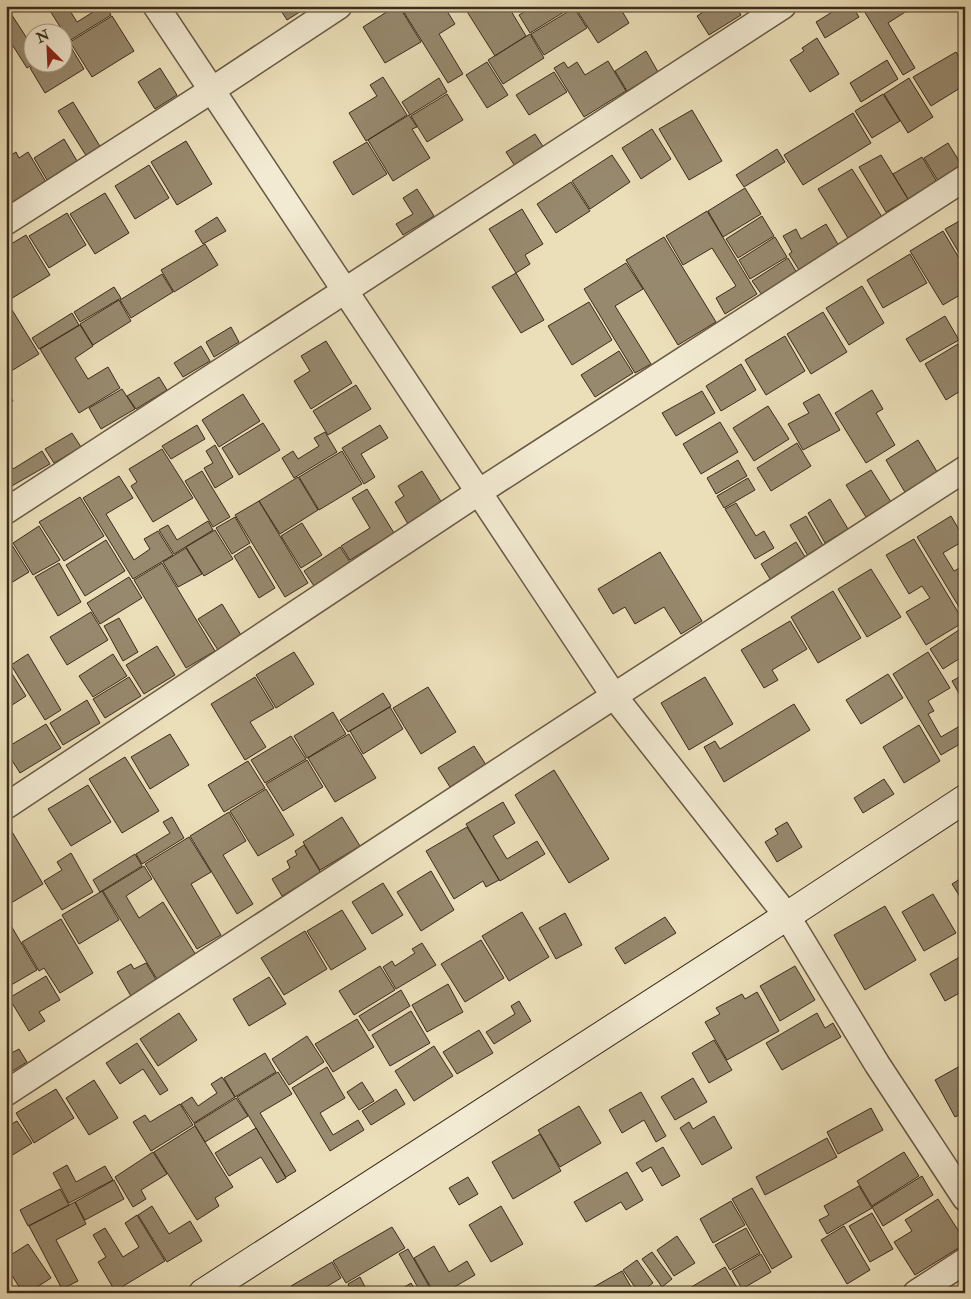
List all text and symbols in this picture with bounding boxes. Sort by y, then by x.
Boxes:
north arrow [22,22,72,72]
text: N [33,26,53,47]

